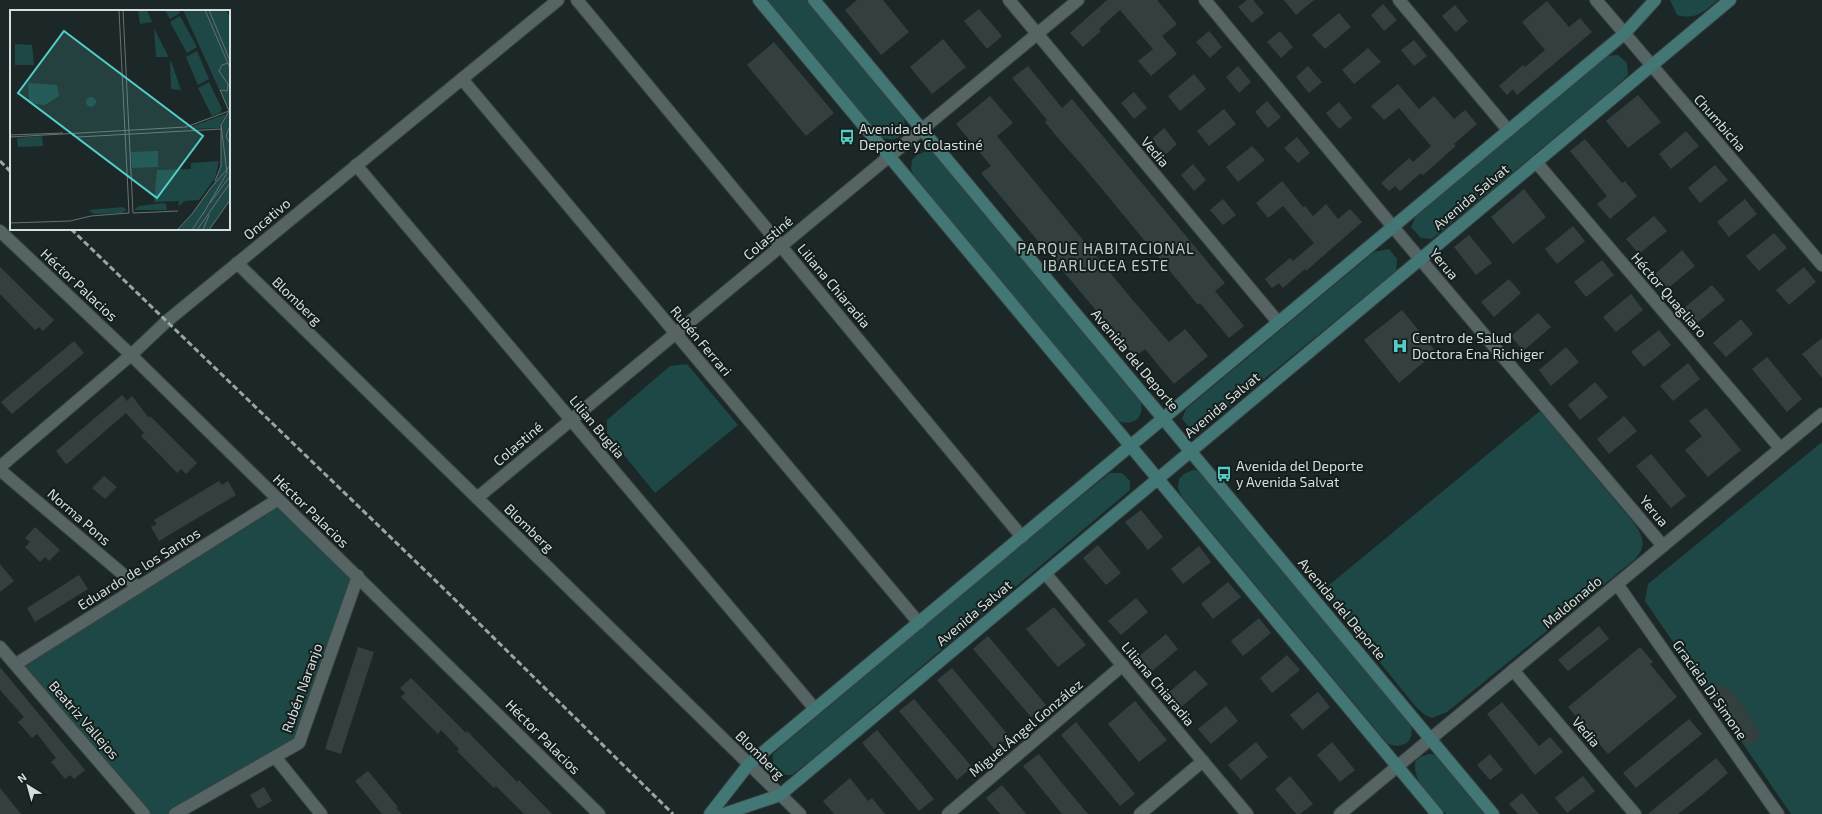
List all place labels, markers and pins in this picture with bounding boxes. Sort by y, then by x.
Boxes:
place label: Avenida del Deporte y Colastiné [859,120,983,153]
bus stop icon: Avenida del Deporte y Colastiné [838,128,856,146]
place label: Centro de Salud Doctora Ena Richiger [1412,329,1544,362]
hospital icon: Centro de Salud Doctora Ena Richiger [1391,337,1409,355]
place label: Avenida del Deporte y Avenida Salvat [1236,457,1364,490]
bus stop icon: Avenida del Deporte y Avenida Salvat [1215,465,1233,483]

